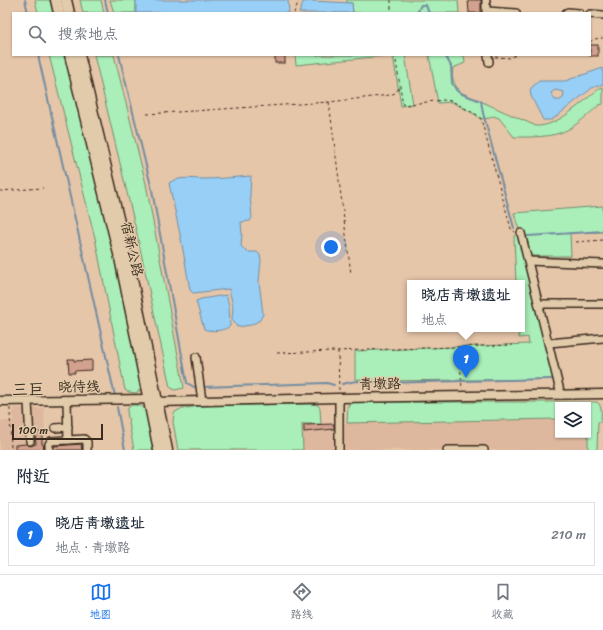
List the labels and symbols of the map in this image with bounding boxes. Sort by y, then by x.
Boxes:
street label: 宿新公路 [114,219,150,279]
your location [321,237,341,257]
pin: 1 [453,345,479,378]
street label: 青墩路 [359,371,401,397]
street label: 晓侍线 [58,374,100,400]
district label: 三巨 [12,375,44,404]
scale bar [12,422,103,441]

